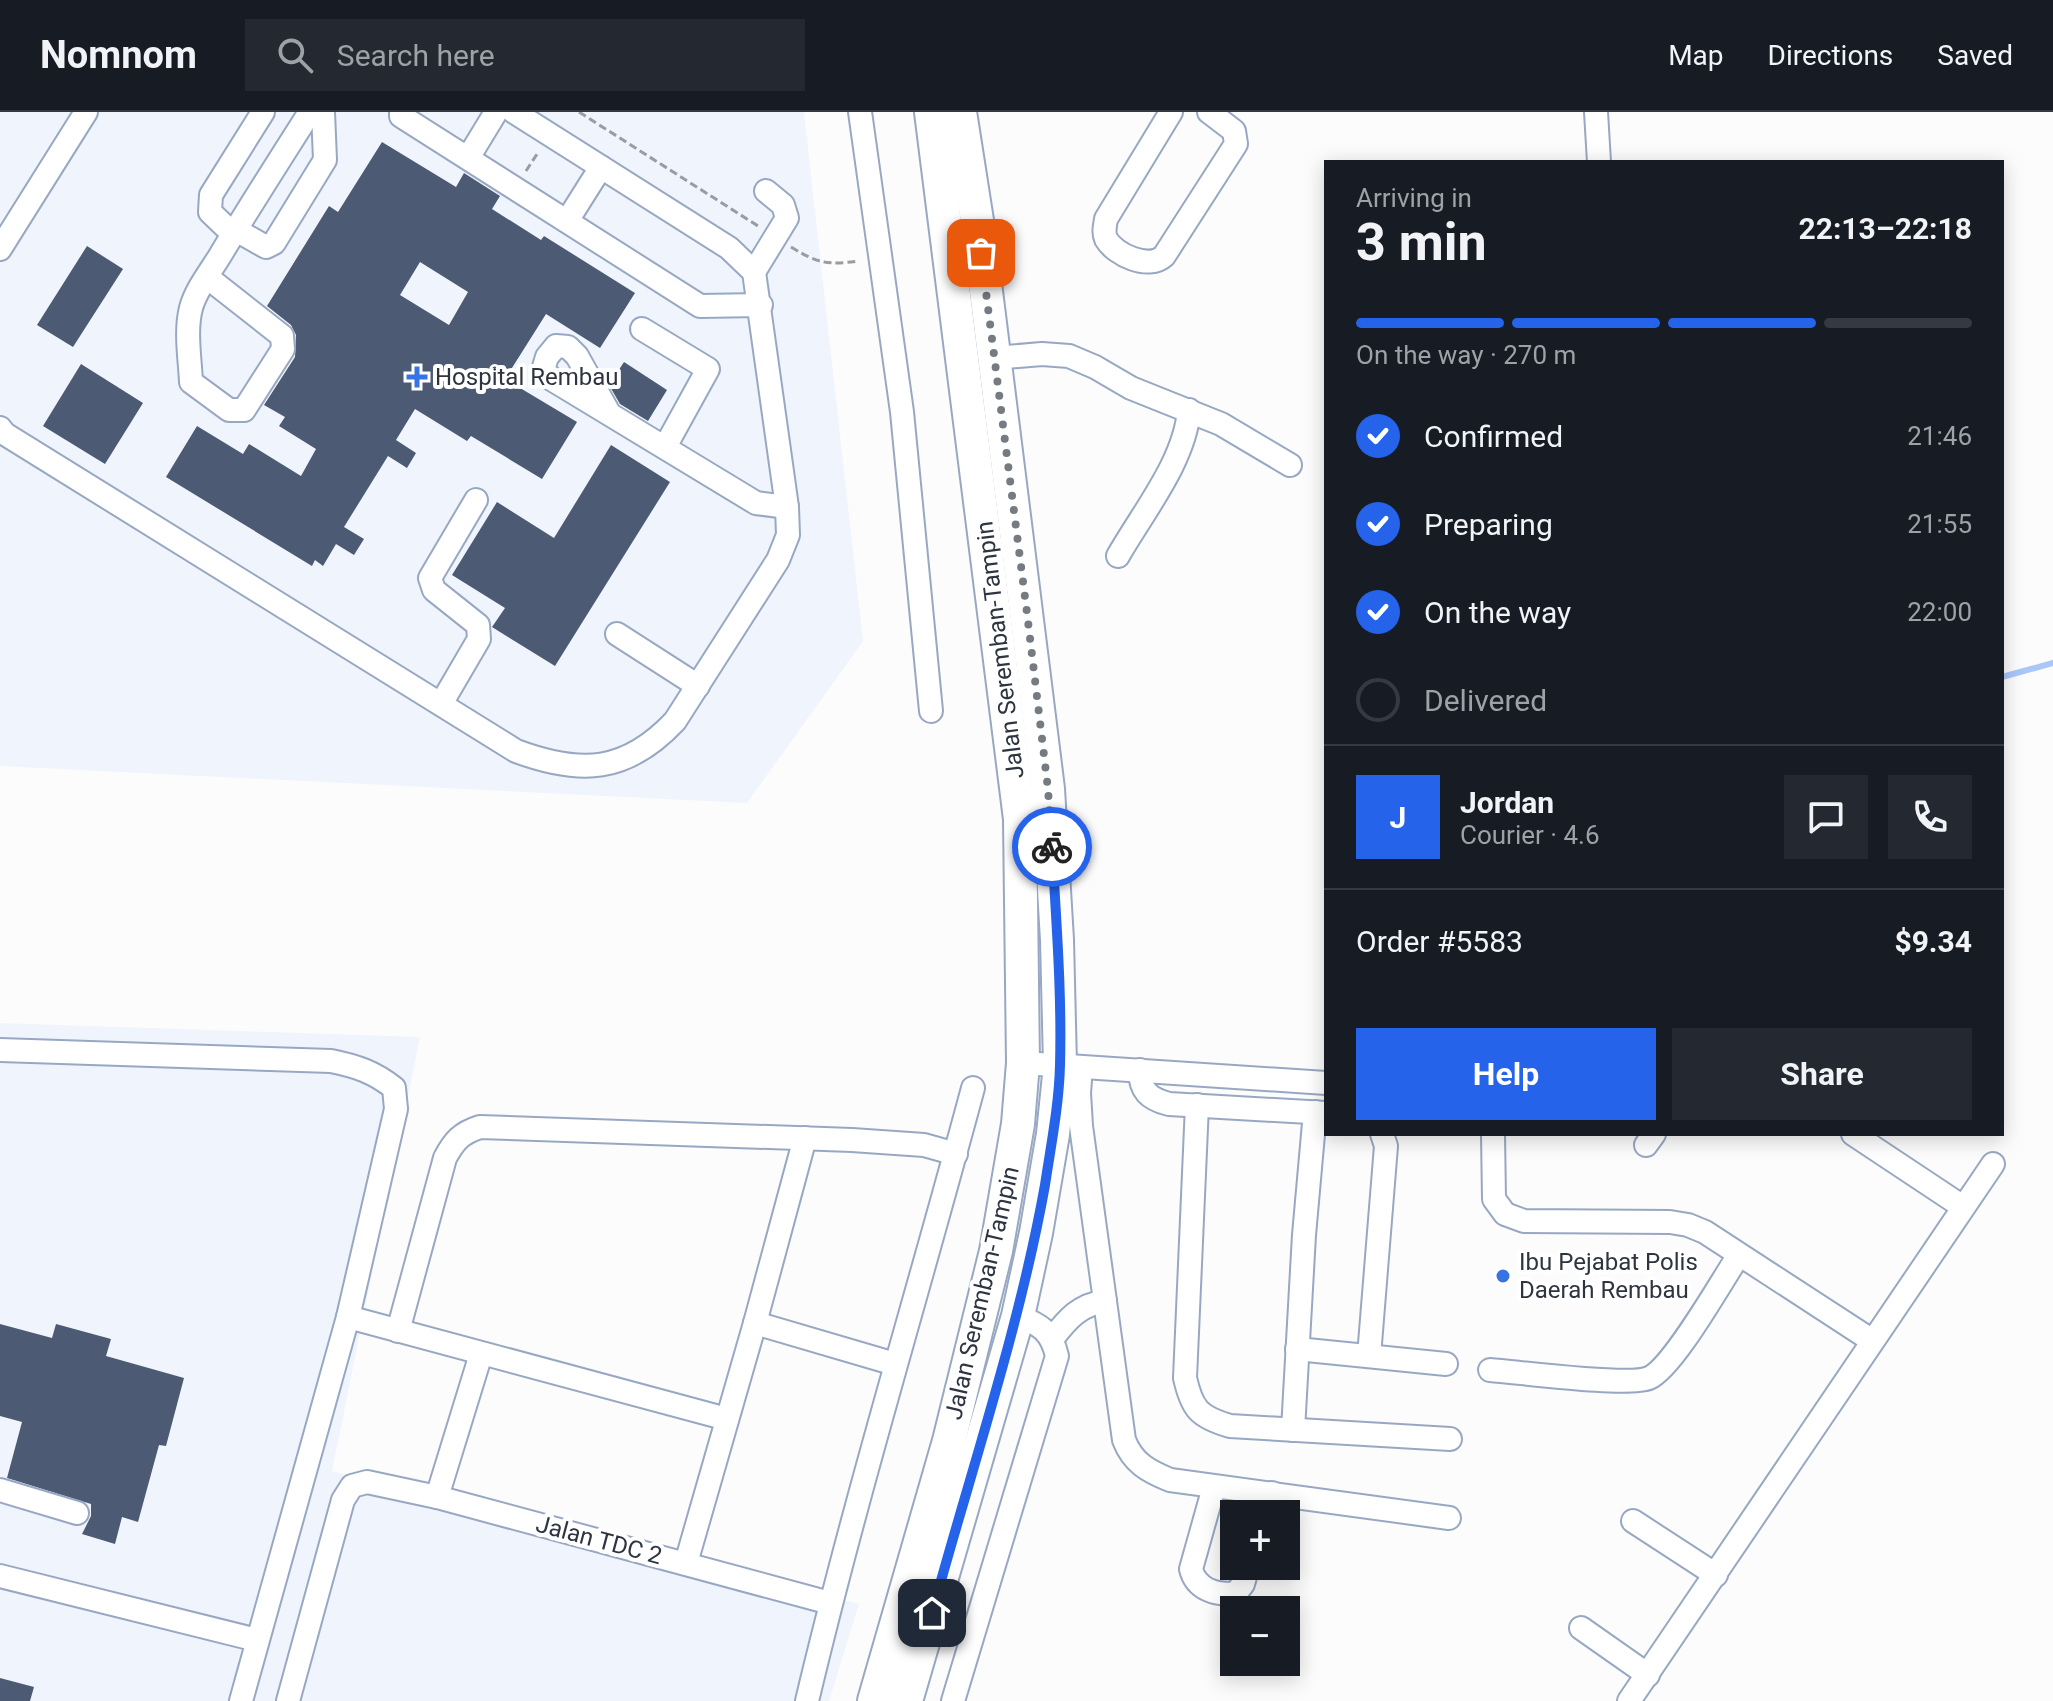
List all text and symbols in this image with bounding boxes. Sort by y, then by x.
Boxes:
search box [245,19,805,91]
text: Nomnom [40,33,197,77]
icon: search [273,33,317,77]
text: Search here [337,38,495,73]
text: Map [1668,39,1724,72]
text: Directions [1768,39,1893,72]
text: Saved [1937,39,2013,72]
text: Arriving in [1356,183,1472,213]
text: 22:13–22:18 [1798,211,1972,246]
text: 3 min [1356,212,1487,273]
pin [947,219,1015,287]
icon: bag [959,231,1003,275]
text: On the way · 270 m [1356,340,1576,370]
place label: Hospital Rembau [435,363,619,391]
marker: Hospital Rembau [406,366,428,388]
icon: check [1356,414,1400,458]
text: Confirmed [1424,419,1563,454]
text: 21:46 [1907,421,1972,451]
icon: check [1356,502,1400,546]
text: Preparing [1424,507,1553,542]
text: 21:55 [1907,509,1972,539]
street label: Jalan Seremban-Tampin [970,520,1030,780]
icon: check [1356,590,1400,634]
text: On the way [1424,595,1571,630]
text: 22:00 [1907,597,1972,627]
text: Delivered [1424,683,1547,718]
button: chat [1784,775,1868,859]
button: phone [1888,775,1972,859]
text: Jordan [1460,785,1554,820]
text: J [1390,800,1406,835]
courier [1012,807,1092,887]
text: Courier · 4.6 [1460,820,1600,850]
icon: bike [1030,825,1074,869]
text: Order #5583 [1356,924,1523,959]
text: $9.34 [1894,924,1972,959]
button: Help [1356,1028,1656,1120]
button: Share [1672,1028,1972,1120]
street label: Jalan Seremban-Tampin [939,1164,1025,1422]
place label: Ibu Pejabat Polis Daerah Rembau [1519,1248,1698,1304]
marker: Ibu Pejabat Polis Daerah Rembau [1494,1267,1512,1285]
map controls [1220,1500,1300,1676]
button: + [1220,1500,1300,1580]
street label: Jalan TDC 2 [533,1510,665,1570]
pin [898,1579,966,1647]
icon: home [910,1591,954,1635]
button: − [1220,1596,1300,1676]

